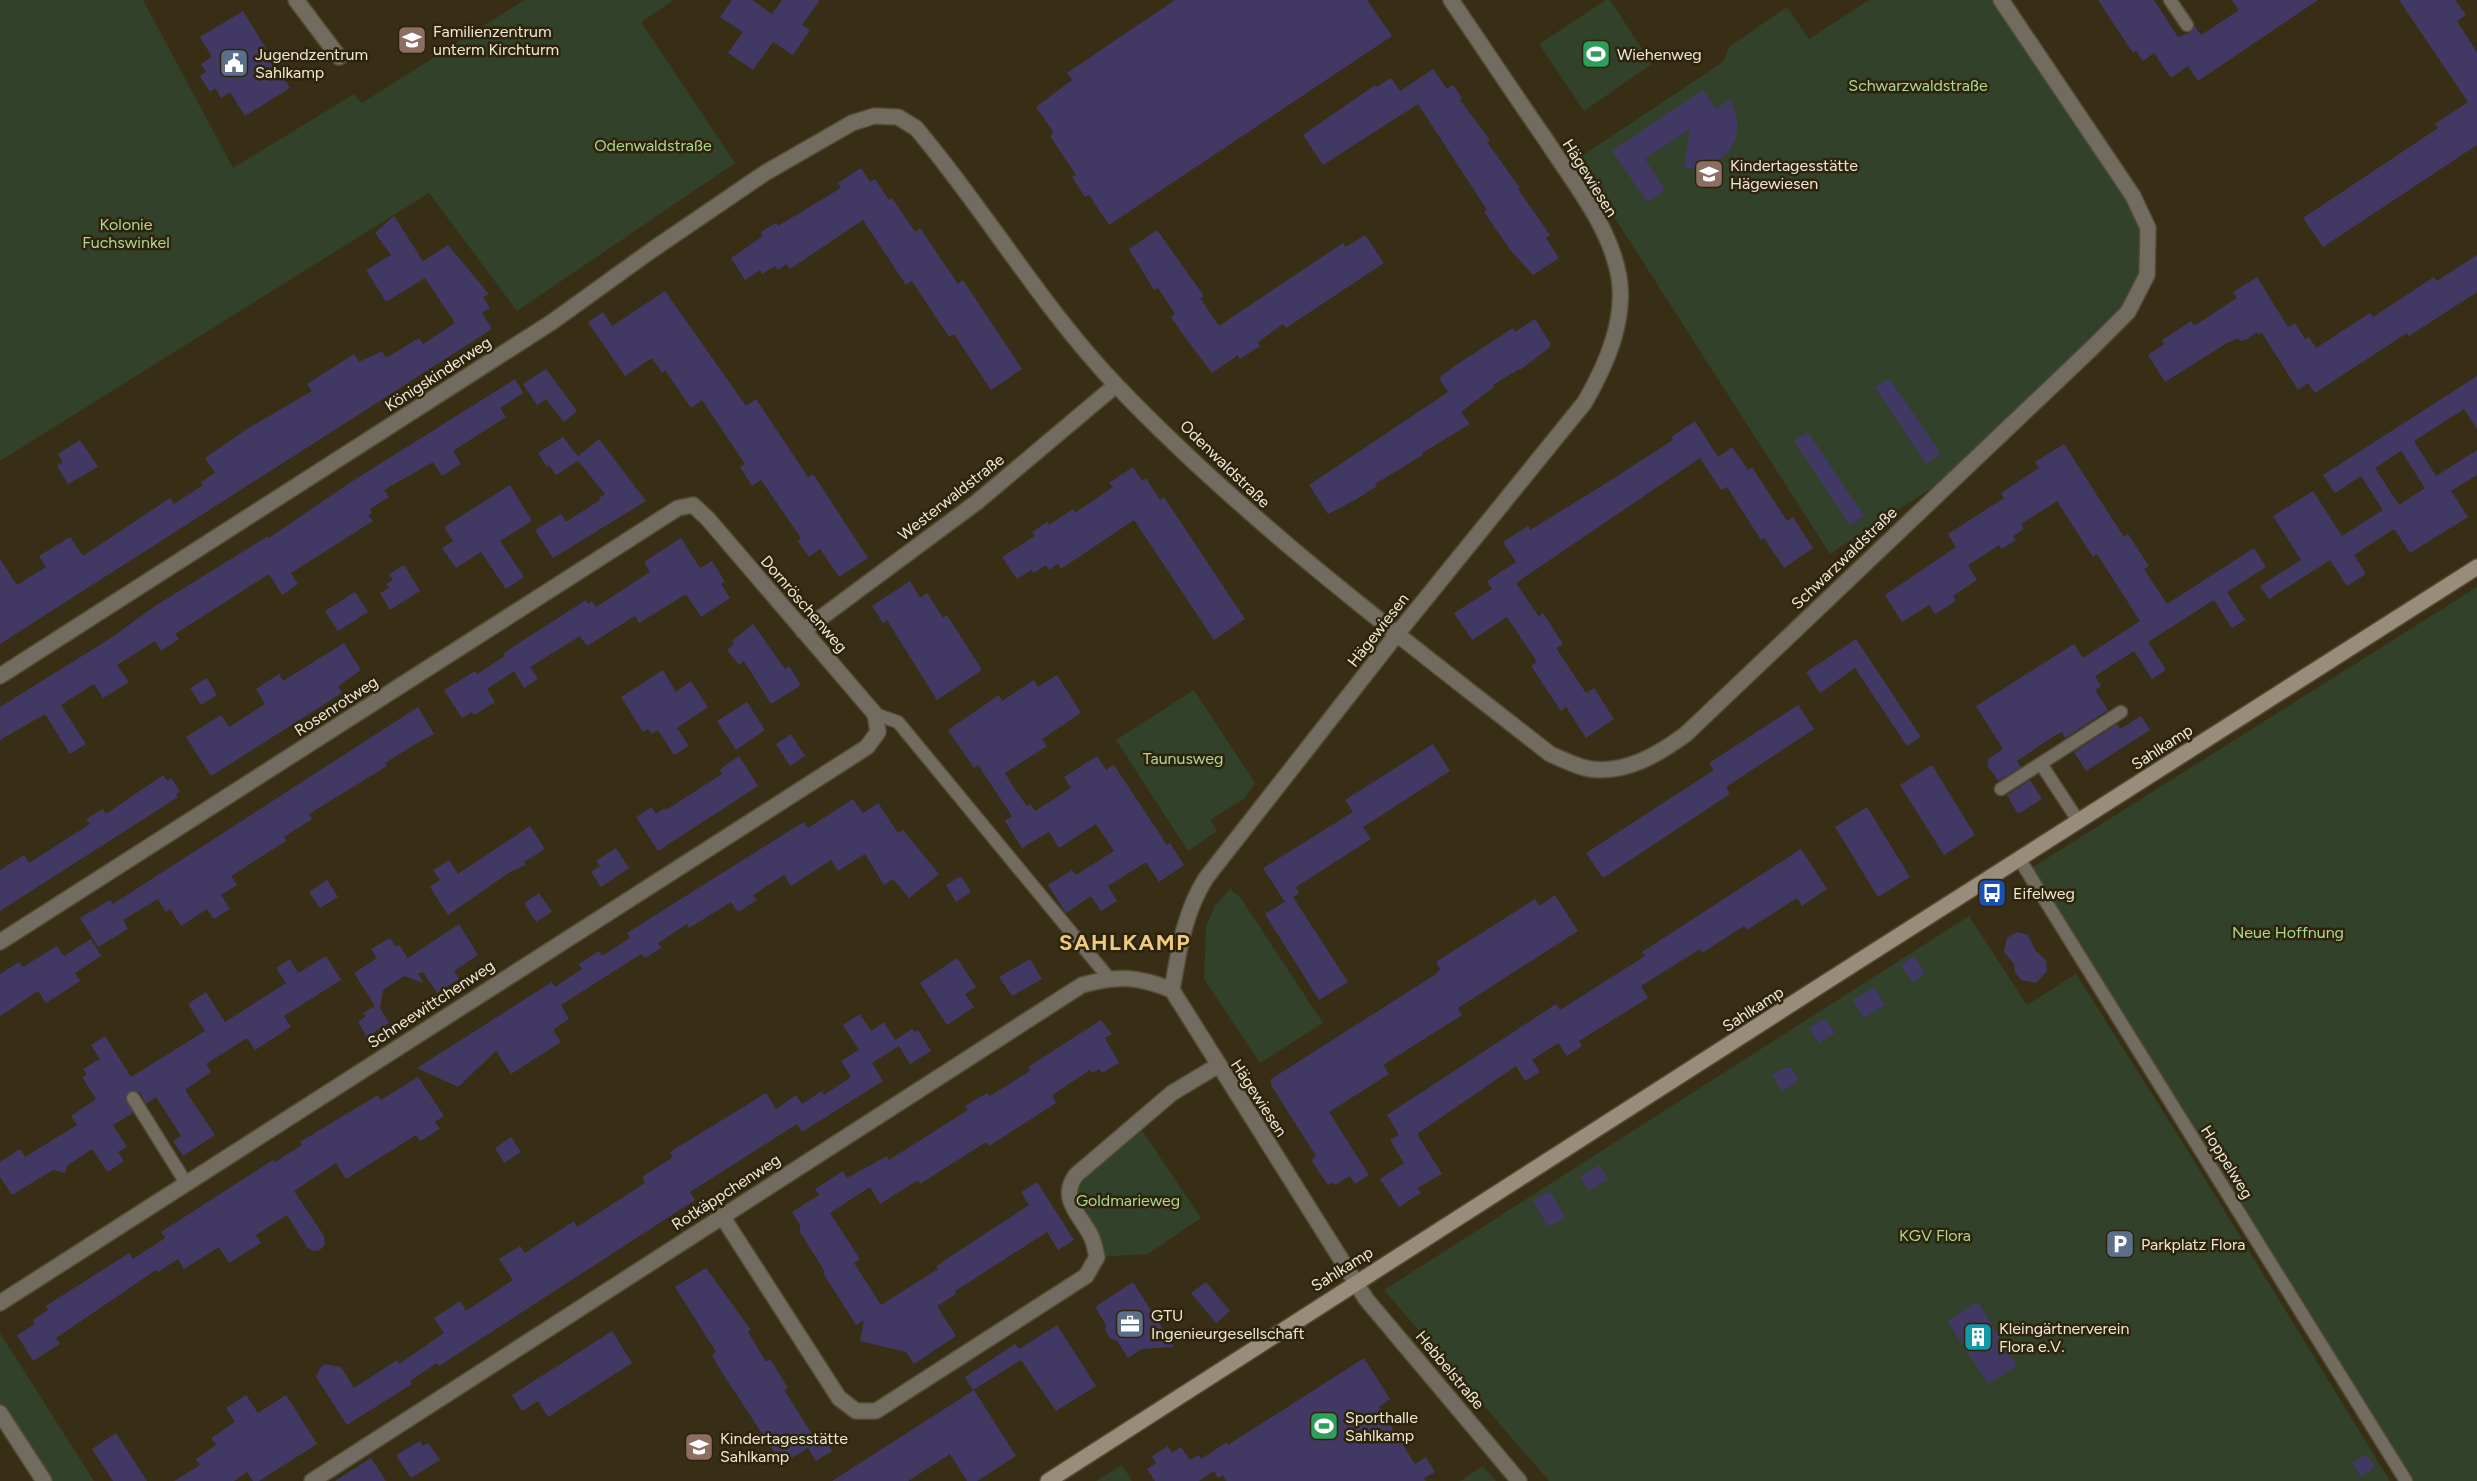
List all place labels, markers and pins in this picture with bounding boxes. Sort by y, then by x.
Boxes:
place label: Familienzentrum unterm Kirchturm [433,22,559,59]
school or university icon: Familienzentrum unterm Kirchturm [396,24,428,56]
sports icon: Wiehenweg [1580,38,1612,70]
place label: Jugendzentrum Sahlkamp [255,45,368,82]
place label: Wiehenweg [1617,45,1702,64]
public building icon: Jugendzentrum Sahlkamp [218,47,250,79]
place label: Kindertagesstätte Hägewiesen [1730,156,1858,193]
school or university icon: Kindertagesstätte Hägewiesen [1693,158,1725,190]
bus stop icon: Eifelweg [1976,877,2008,909]
place label: Eifelweg [2013,884,2075,903]
parking icon: Parkplatz Flora [2104,1228,2136,1260]
place label: Parkplatz Flora [2141,1235,2245,1254]
place label: GTU Ingenieurgesellschaft [1151,1306,1305,1343]
office icon: GTU Ingenieurgesellschaft [1114,1308,1146,1340]
place label: Kleingärtnerverein Flora e.V. [1999,1319,2129,1356]
building icon: Kleingärtnerverein Flora e.V. [1962,1321,1994,1353]
place label: Sporthalle Sahlkamp [1345,1408,1418,1445]
sports icon: Sporthalle Sahlkamp [1308,1410,1340,1442]
place label: Kindertagesstätte Sahlkamp [720,1429,848,1466]
school or university icon: Kindertagesstätte Sahlkamp [683,1431,715,1463]

